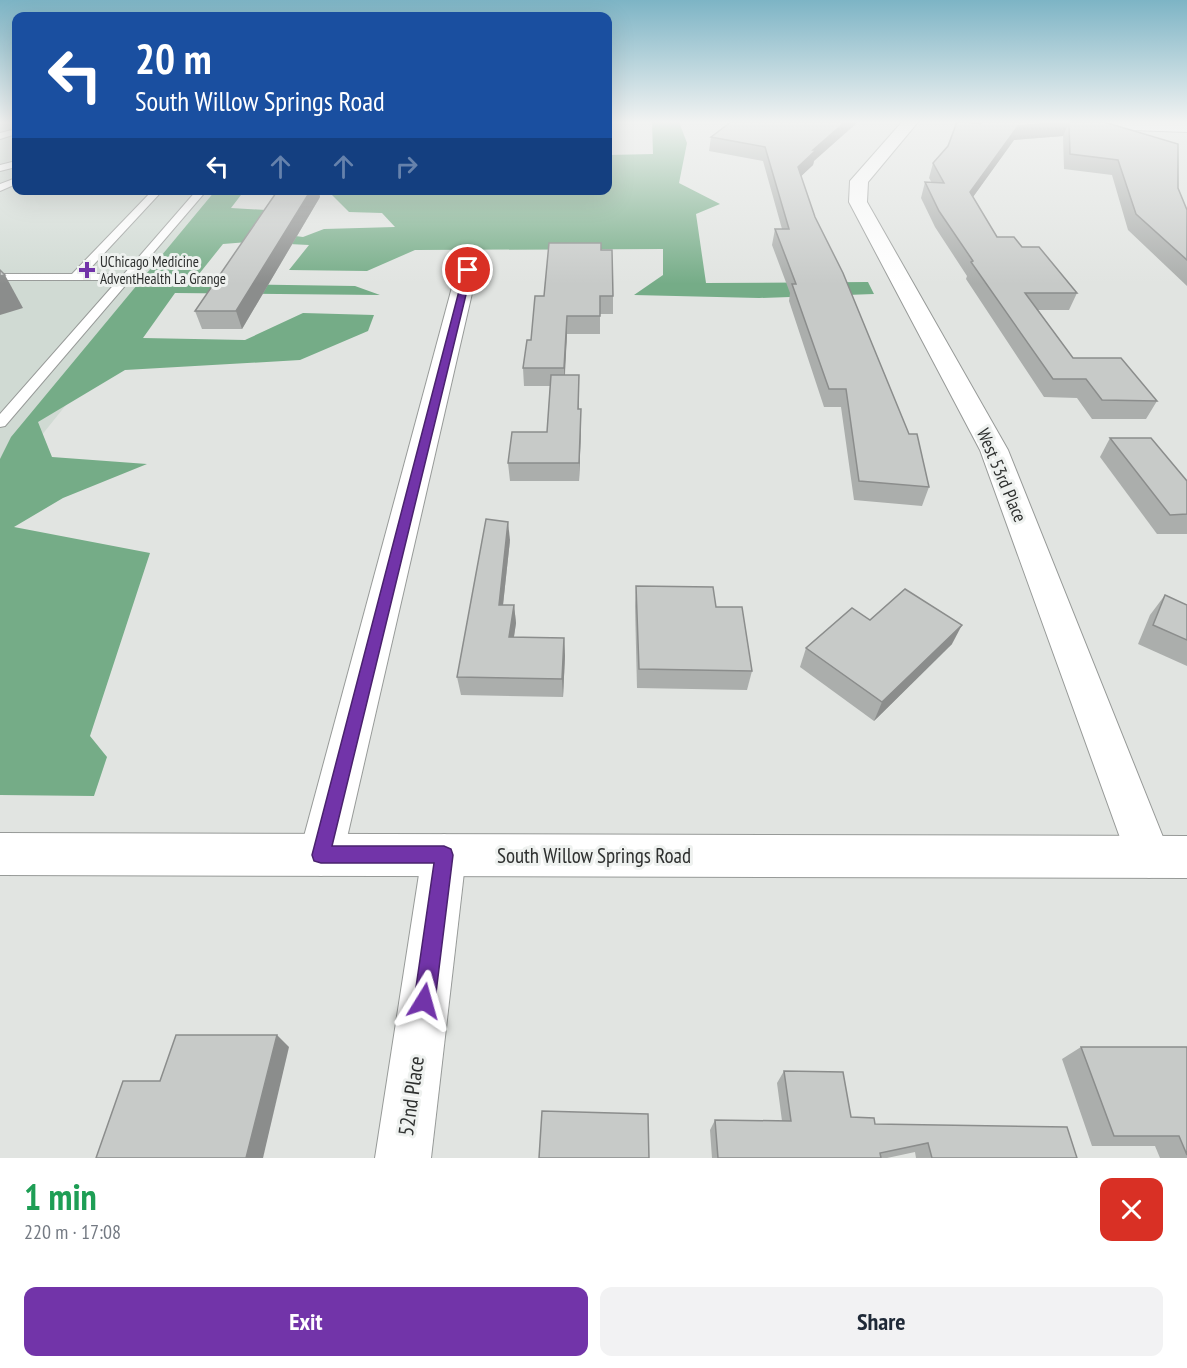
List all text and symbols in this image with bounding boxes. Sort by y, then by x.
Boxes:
text: 20 m [135,31,212,86]
icon: left [36,36,114,114]
text: South Willow Springs Road [135,84,385,118]
icon: left [201,150,234,183]
icon: ahead [264,150,297,183]
icon: ahead [327,150,360,183]
icon: right [390,150,423,183]
pin [442,244,493,295]
place label: UChicago Medicine AdventHealth La Grange [100,252,226,288]
icon: arrive [451,253,484,286]
marker: UChicago Medicine AdventHealth La Grange [78,261,96,279]
street label: West 53rd Place [972,425,1032,525]
street label: South Willow Springs Road [497,842,691,869]
position arrow [392,969,456,1033]
street label: 52nd Place [392,1054,430,1138]
text: 1 min [24,1173,97,1220]
button: close [1100,1178,1163,1241]
text: 220 m · 17:08 [24,1219,121,1245]
button: Exit [24,1287,588,1356]
button: Share [600,1287,1163,1356]

